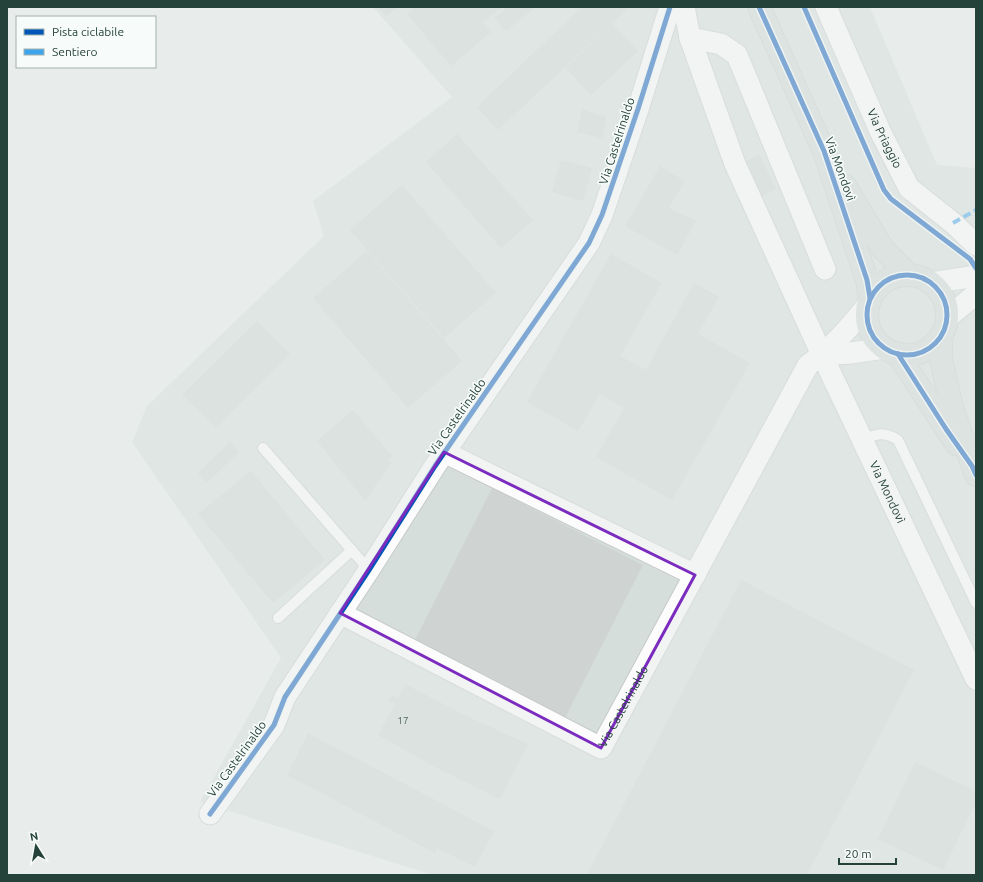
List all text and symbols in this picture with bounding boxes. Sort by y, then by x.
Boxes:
legend [16,16,156,68]
text: Pista ciclabile [52,25,124,38]
text: Sentiero [52,45,98,58]
street label: Via Castelrinaldo [596,96,637,186]
street label: Via Priaggio [865,107,905,170]
street label: Via Mondovì [823,135,858,203]
street label: Via Castelrinaldo [425,376,488,458]
street label: Via Mondovì [867,459,908,525]
street label: Via Castelrinaldo [596,663,650,749]
house number: 17 [397,715,409,726]
street label: Via Castelrinaldo [205,718,269,799]
north arrow [16,826,56,866]
text: N [29,830,39,843]
scale bar [839,840,896,866]
text: 20 m [845,847,872,860]

